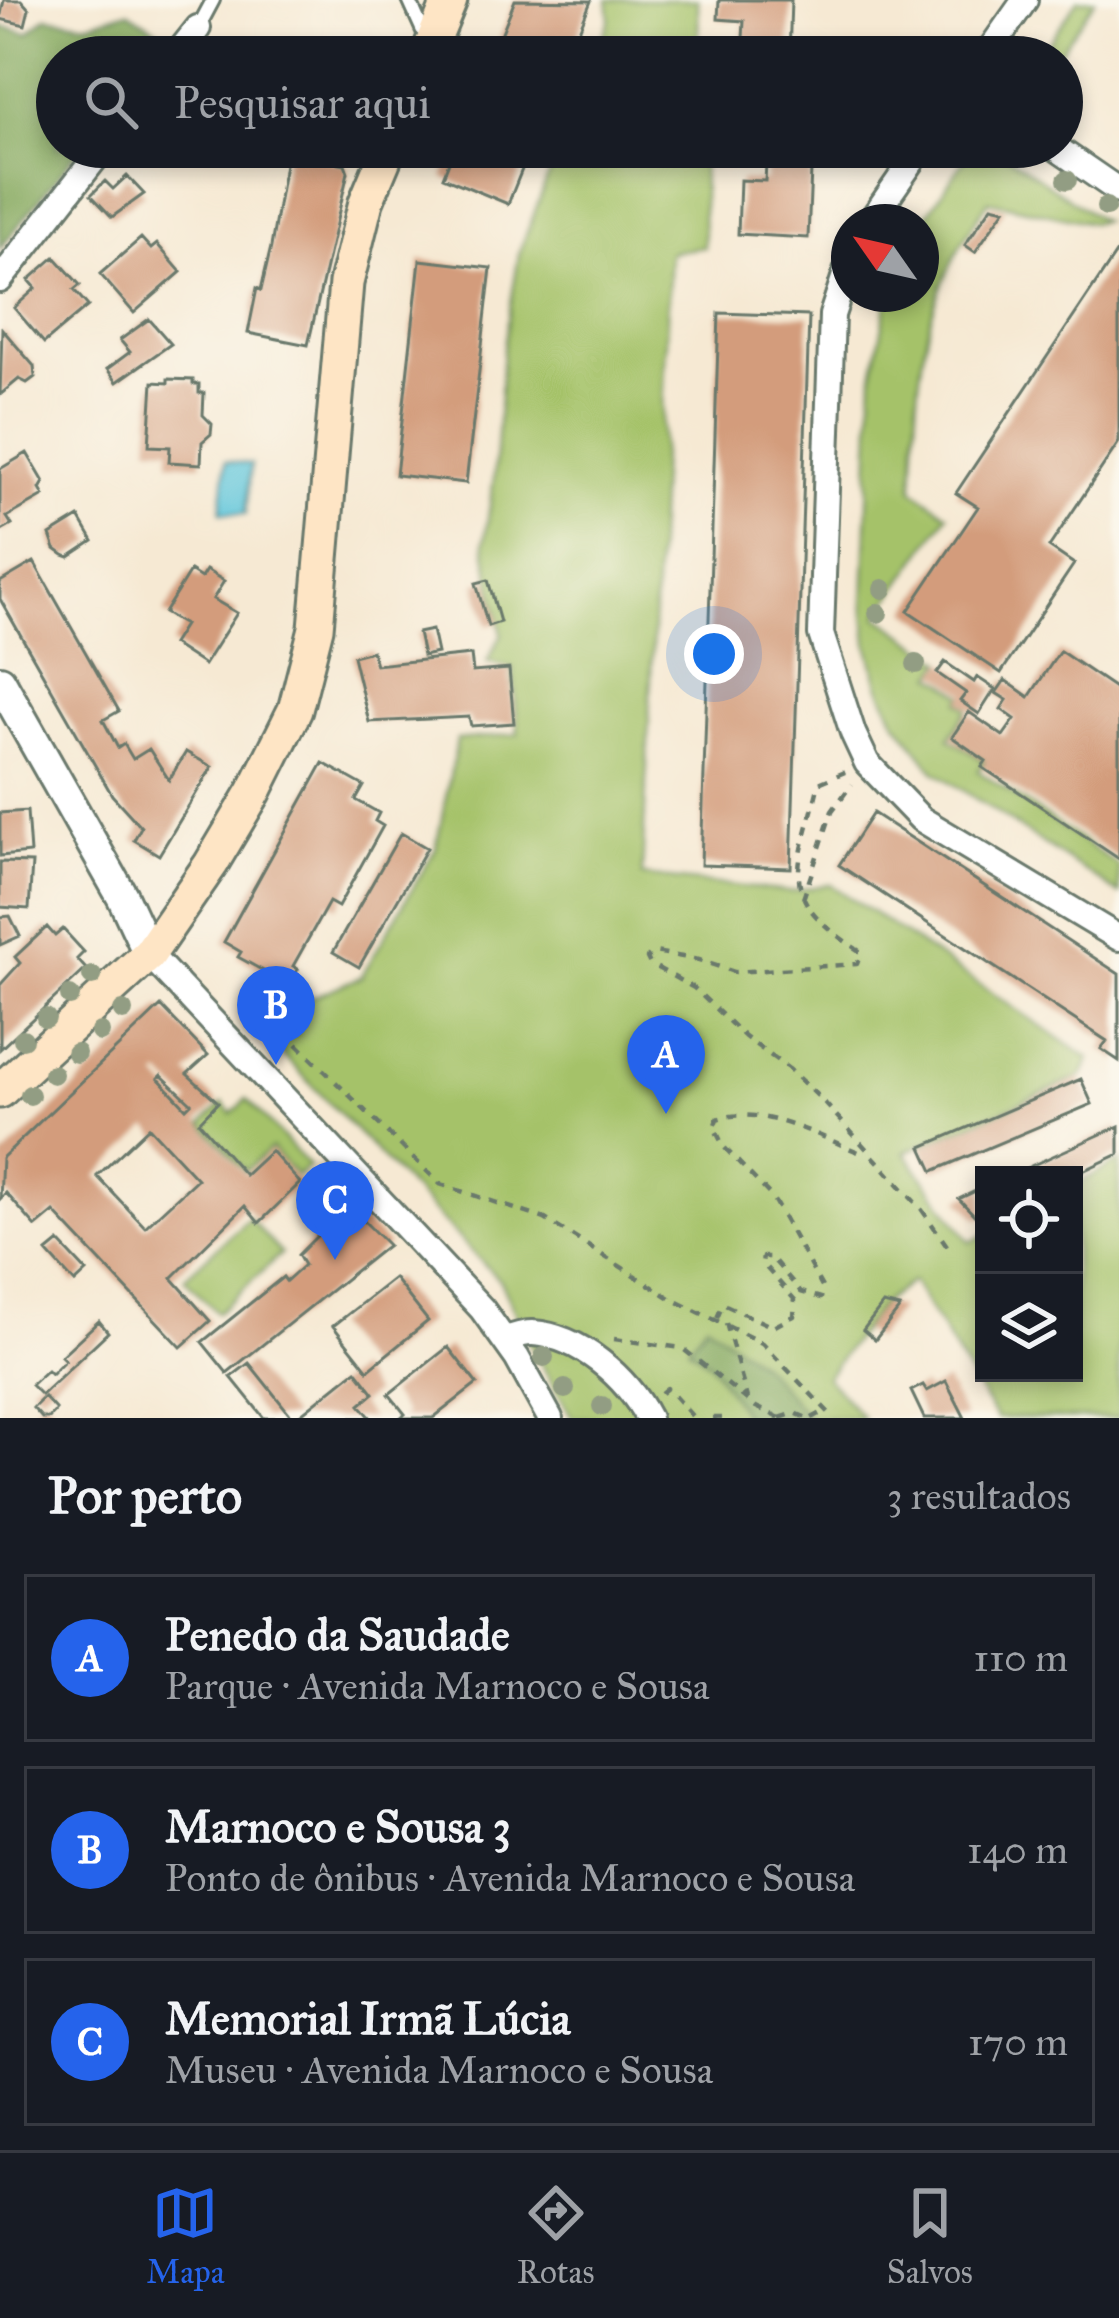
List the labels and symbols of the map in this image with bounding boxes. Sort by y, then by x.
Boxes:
north arrow [831,204,939,312]
your location [684,624,744,684]
pin: B [237,966,315,1065]
pin: A [627,1015,705,1114]
pin: C [296,1161,374,1260]

